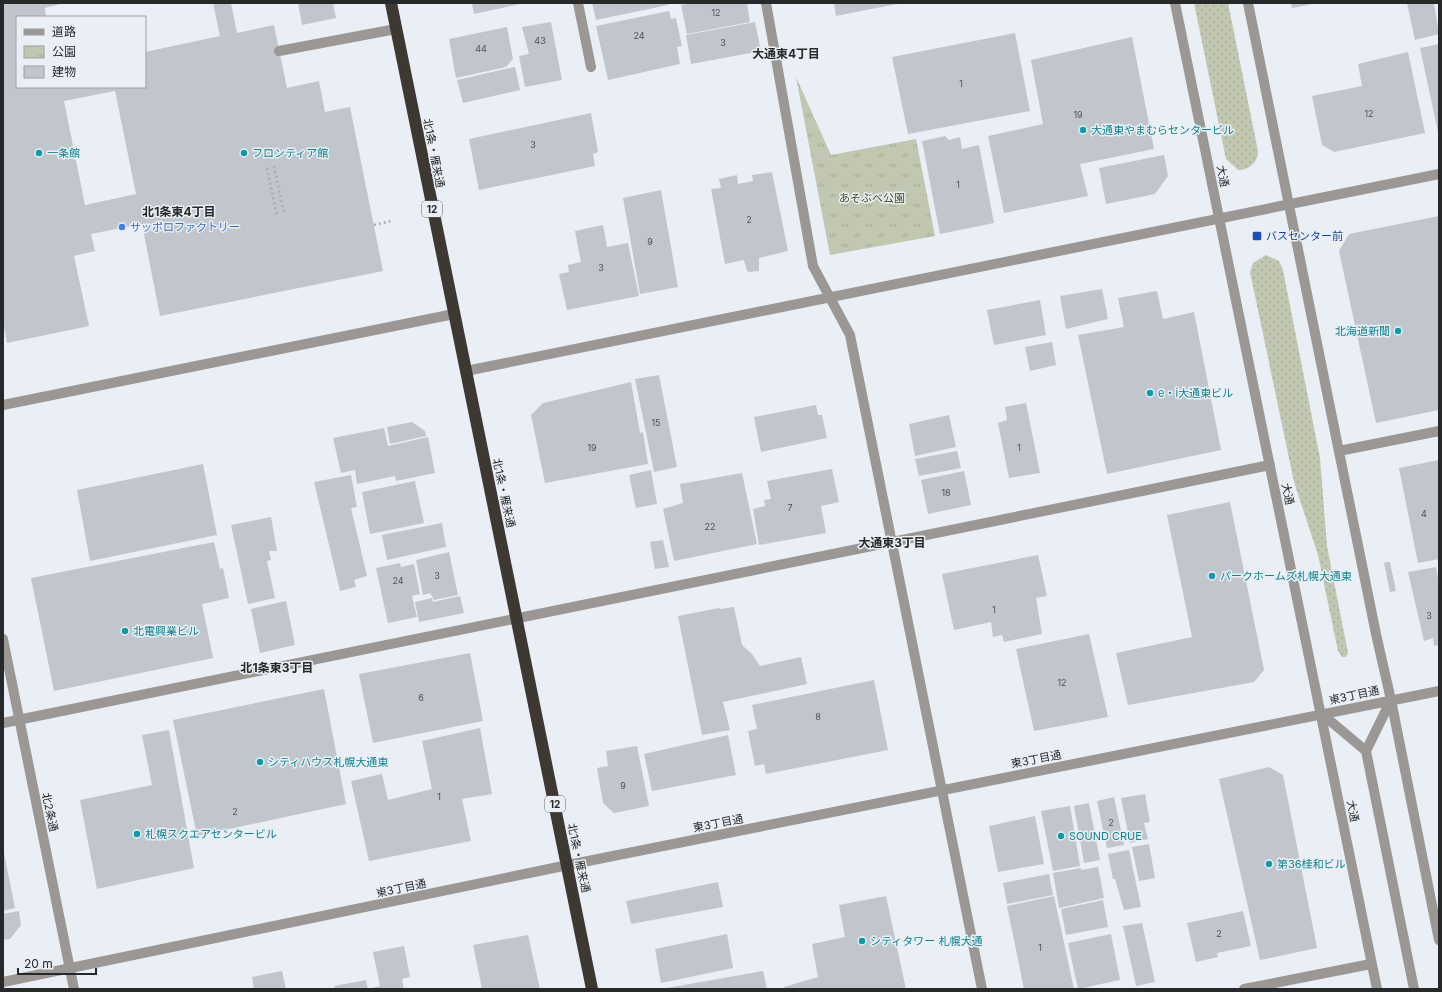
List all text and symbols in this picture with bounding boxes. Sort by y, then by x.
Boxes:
house number: 12 [711,7,721,18]
legend [16,16,146,88]
text: 道路 [52,24,76,39]
house number: 24 [633,30,645,41]
house number: 43 [534,35,546,46]
house number: 3 [720,37,726,48]
house number: 44 [475,43,487,54]
text: 公園 [52,44,76,59]
district label: 大通東4丁目 [752,46,820,61]
text: 建物 [52,64,76,79]
house number: 1 [959,78,963,89]
house number: 12 [1364,108,1374,119]
house number: 19 [1073,109,1083,120]
street label: 北1条・雁来通 [420,117,448,189]
place label: 大通東やまむらセンタービル [1091,123,1234,137]
marker: 大通東やまむらセンタービル [1078,125,1088,135]
house number: 3 [530,139,536,150]
place label: 一条館 [47,146,80,160]
place label: フロンティア館 [252,146,328,160]
marker: 一条館 [34,148,44,158]
marker: フロンティア館 [239,148,249,158]
street label: 大通 [1214,164,1232,188]
house number: 1 [956,179,960,190]
park label: あそぶべ公園 [839,191,905,205]
road number: 12 [422,201,442,217]
district label: 北1条東4丁目 [142,204,216,219]
house number: 2 [746,214,752,225]
place label: サッポロファクトリー [130,220,240,234]
marker: サッポロファクトリー [117,222,127,232]
place label: バスセンター前 [1266,229,1343,243]
marker: バスセンター前 [1251,230,1263,242]
house number: 9 [647,236,653,247]
house number: 3 [598,262,604,273]
place label: 北海道新聞 [1335,324,1390,338]
marker: 北海道新聞 [1393,326,1403,336]
place label: e・i大通東ビル [1158,386,1233,400]
marker: e・i大通東ビル [1145,388,1155,398]
house number: 15 [651,417,661,428]
house number: 19 [587,442,597,453]
house number: 1 [1017,442,1021,453]
street label: 北1条・雁来通 [490,457,518,529]
street label: 大通 [1279,482,1297,506]
house number: 18 [941,487,951,498]
house number: 7 [787,502,793,513]
house number: 4 [1421,508,1427,519]
house number: 22 [705,521,715,532]
district label: 大通東3丁目 [858,535,926,550]
place label: パークホームズ札幌大通東 [1220,569,1352,583]
house number: 3 [434,570,440,581]
marker: パークホームズ札幌大通東 [1207,571,1217,581]
house number: 24 [392,575,404,586]
house number: 1 [992,604,996,615]
house number: 3 [1426,610,1432,621]
place label: 北電興業ビル [133,624,199,638]
marker: 北電興業ビル [120,626,130,636]
district label: 北1条東3丁目 [241,660,313,675]
house number: 12 [1057,677,1067,688]
street label: 東3丁目通 [1328,683,1380,707]
house number: 6 [418,692,424,703]
house number: 8 [815,711,821,722]
street label: 東3丁目通 [1010,747,1062,771]
place label: シティハウス札幌大通東 [268,755,388,769]
marker: シティハウス札幌大通東 [255,757,265,767]
house number: 9 [620,780,626,791]
street label: 北2条通 [39,791,61,833]
house number: 1 [437,791,441,802]
road number: 12 [545,796,565,812]
street label: 大通 [1344,799,1362,823]
house number: 2 [232,806,238,817]
street label: 東3丁目通 [692,811,744,835]
house number: 2 [1108,817,1114,828]
street label: 北1条・雁来通 [565,822,593,894]
place label: 札幌スクエアセンタービル [145,827,277,841]
marker: 札幌スクエアセンタービル [132,829,142,839]
place label: SOUND CRUE [1069,829,1142,843]
marker: SOUND CRUE [1056,831,1066,841]
place label: 第36桂和ビル [1277,857,1346,871]
marker: 第36桂和ビル [1264,859,1274,869]
street label: 東3丁目通 [375,876,427,900]
house number: 2 [1216,928,1222,939]
place label: シティタワー 札幌大通 [870,934,982,948]
marker: シティタワー 札幌大通 [857,936,867,946]
house number: 1 [1038,942,1042,953]
scale bar [18,950,96,976]
text: 20 m [24,956,53,971]

